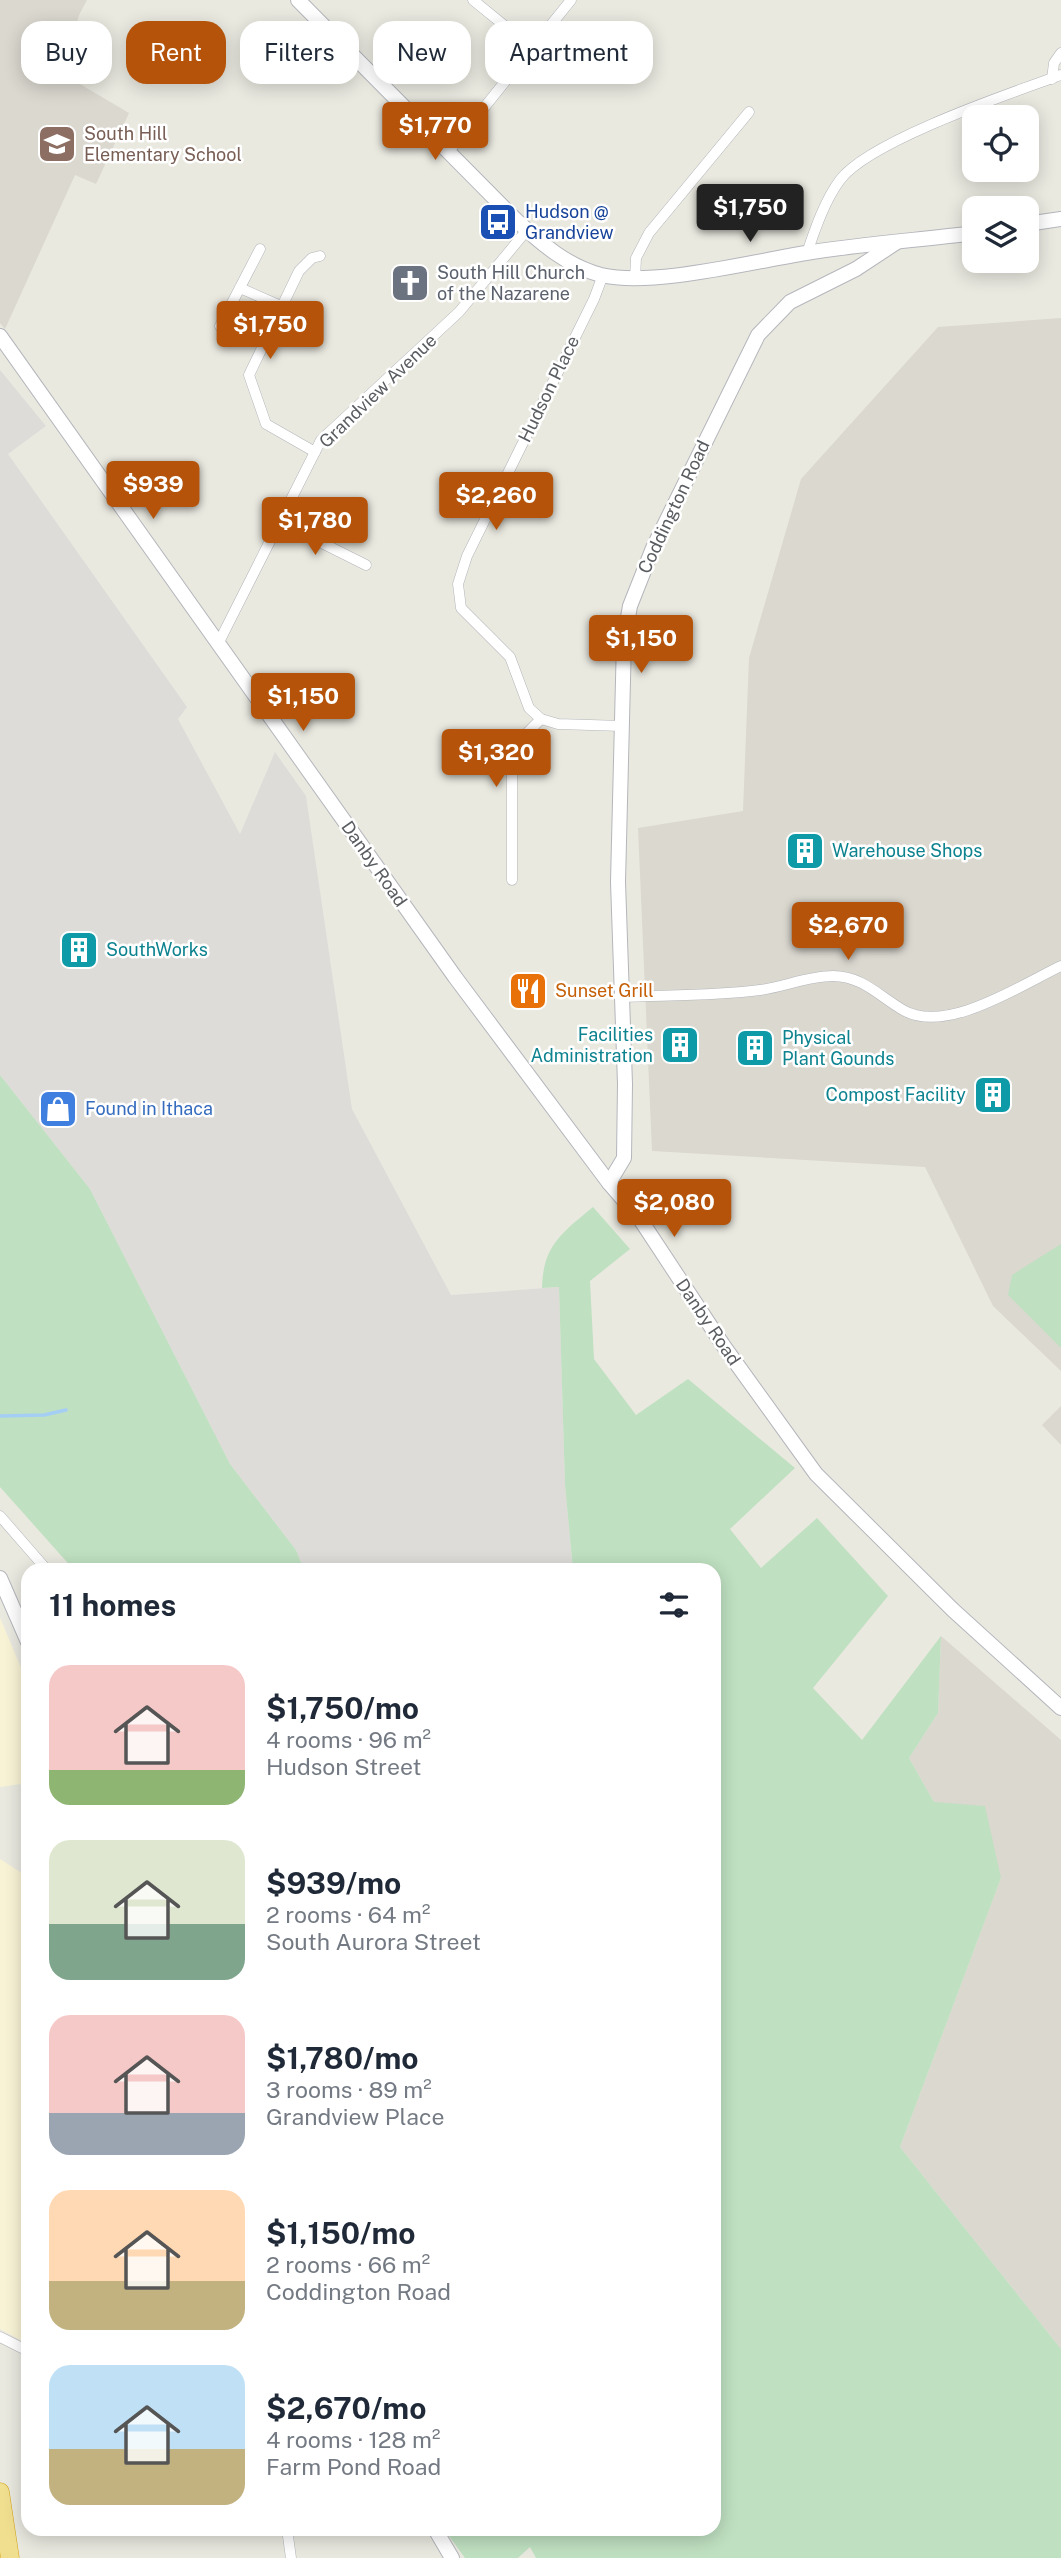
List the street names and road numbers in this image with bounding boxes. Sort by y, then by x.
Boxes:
street label: Grandview Avenue [315,329,441,452]
street label: Hudson Place [514,332,583,445]
street label: Coddington Road [633,437,714,577]
street label: Danby Road [337,817,412,911]
street label: Danby Road [672,1274,745,1369]

